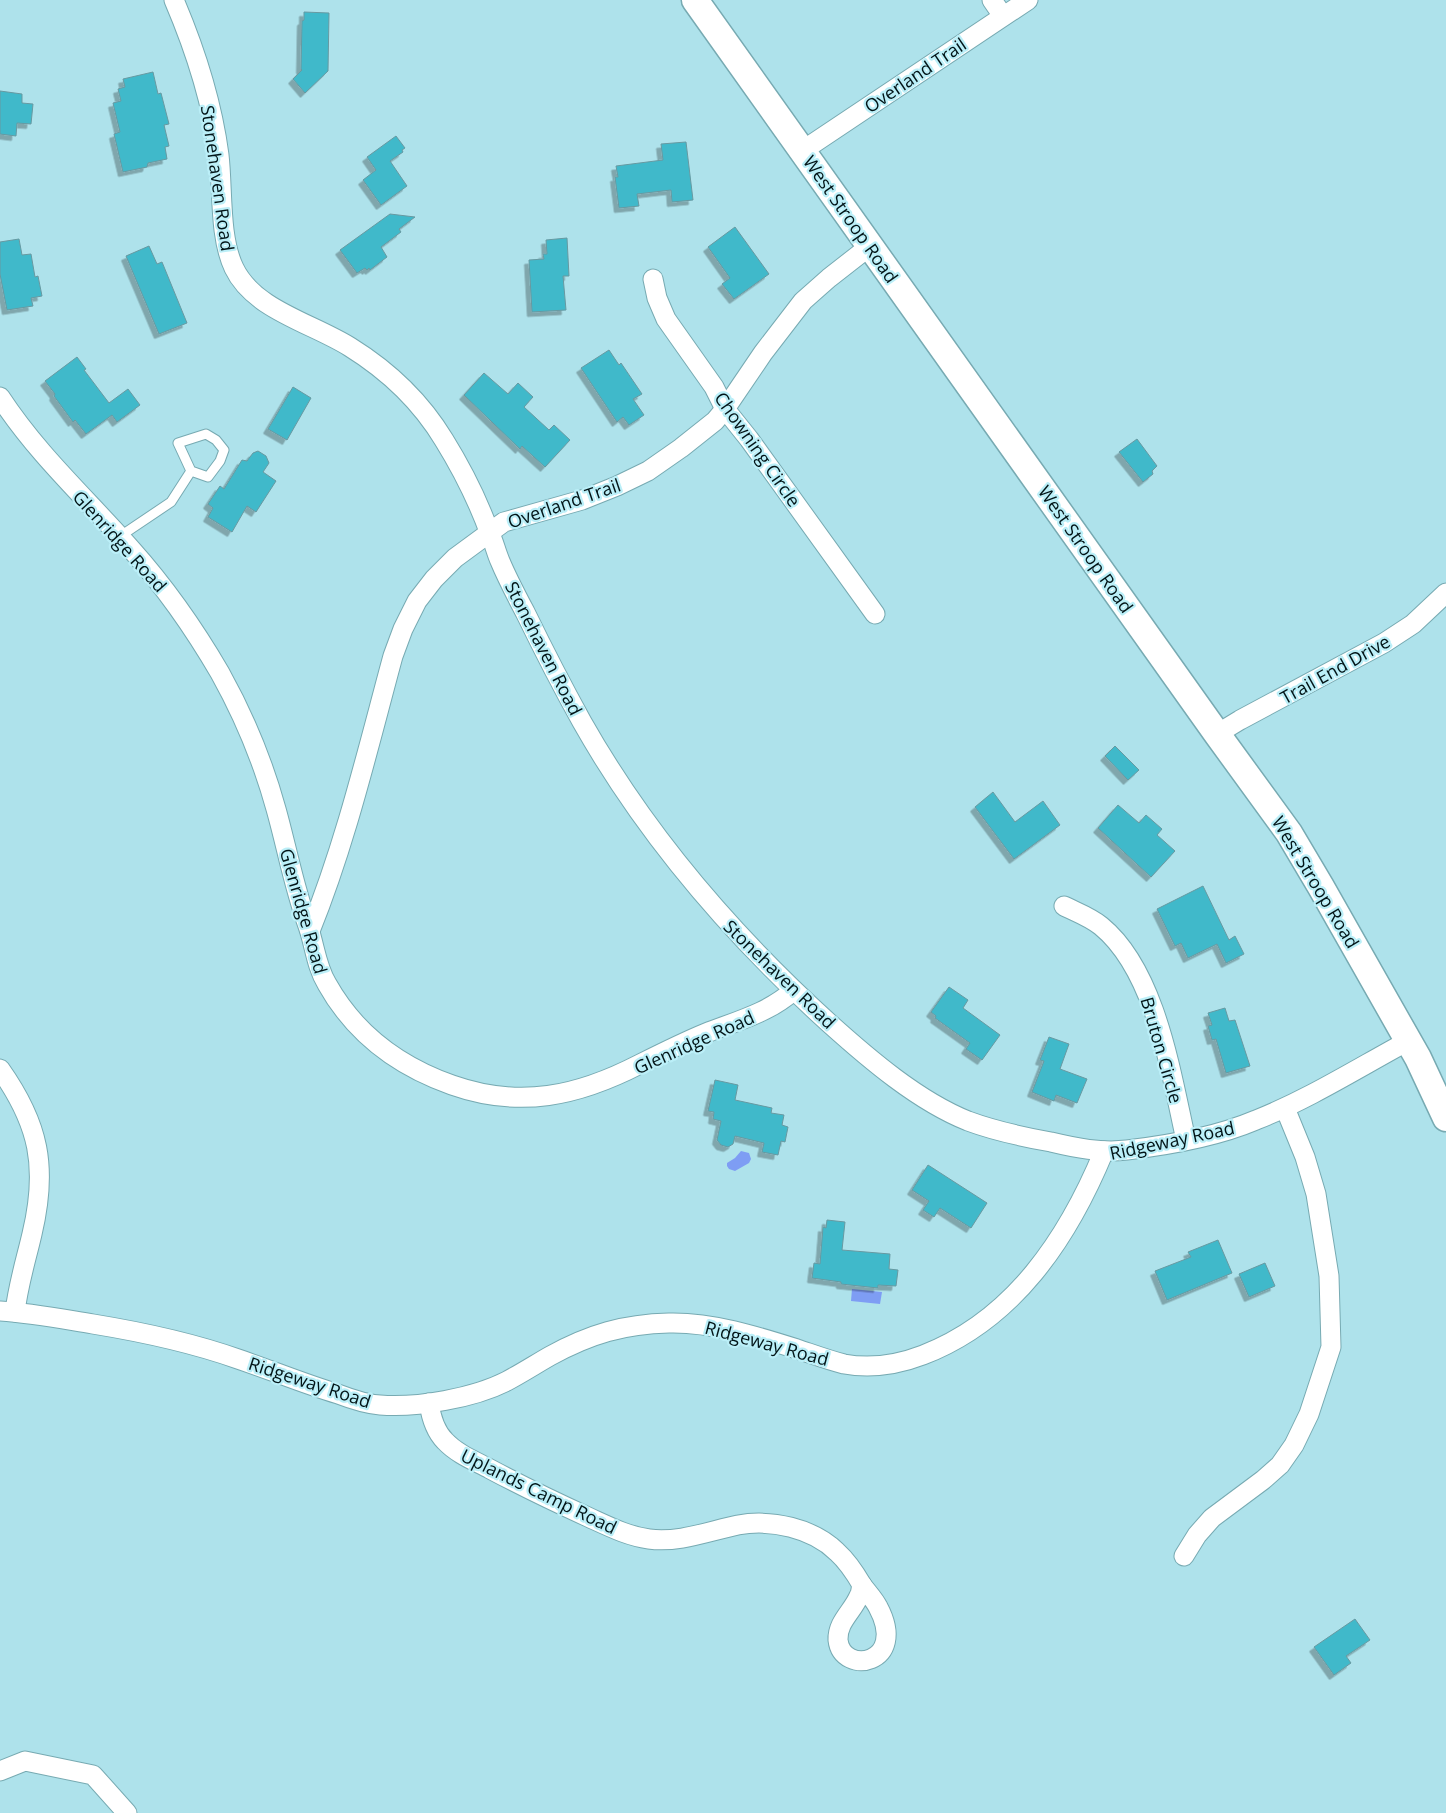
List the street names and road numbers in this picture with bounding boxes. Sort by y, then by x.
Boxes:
street label: Overland Trail [859,32,971,118]
street label: Stonehaven Road [196,104,240,252]
street label: West Stroop Road [798,151,904,287]
street label: Chowning Circle [710,387,806,511]
street label: Overland Trail [504,472,624,534]
street label: West Stroop Road [1033,481,1139,617]
street label: Glenridge Road [68,485,172,597]
street label: Stonehaven Road [500,577,588,719]
street label: Trail End Drive [1276,629,1394,709]
street label: West Stroop Road [1267,811,1365,953]
street label: Glenridge Road [275,846,333,976]
street label: Stonehaven Road [719,914,841,1034]
street label: Bruton Circle [1135,994,1189,1106]
street label: Glenridge Road [630,1005,758,1079]
street label: Ridgeway Road [1107,1115,1237,1165]
street label: Ridgeway Road [702,1315,832,1371]
street label: Ridgeway Road [246,1351,374,1413]
street label: Uplands Camp Road [457,1443,621,1539]

